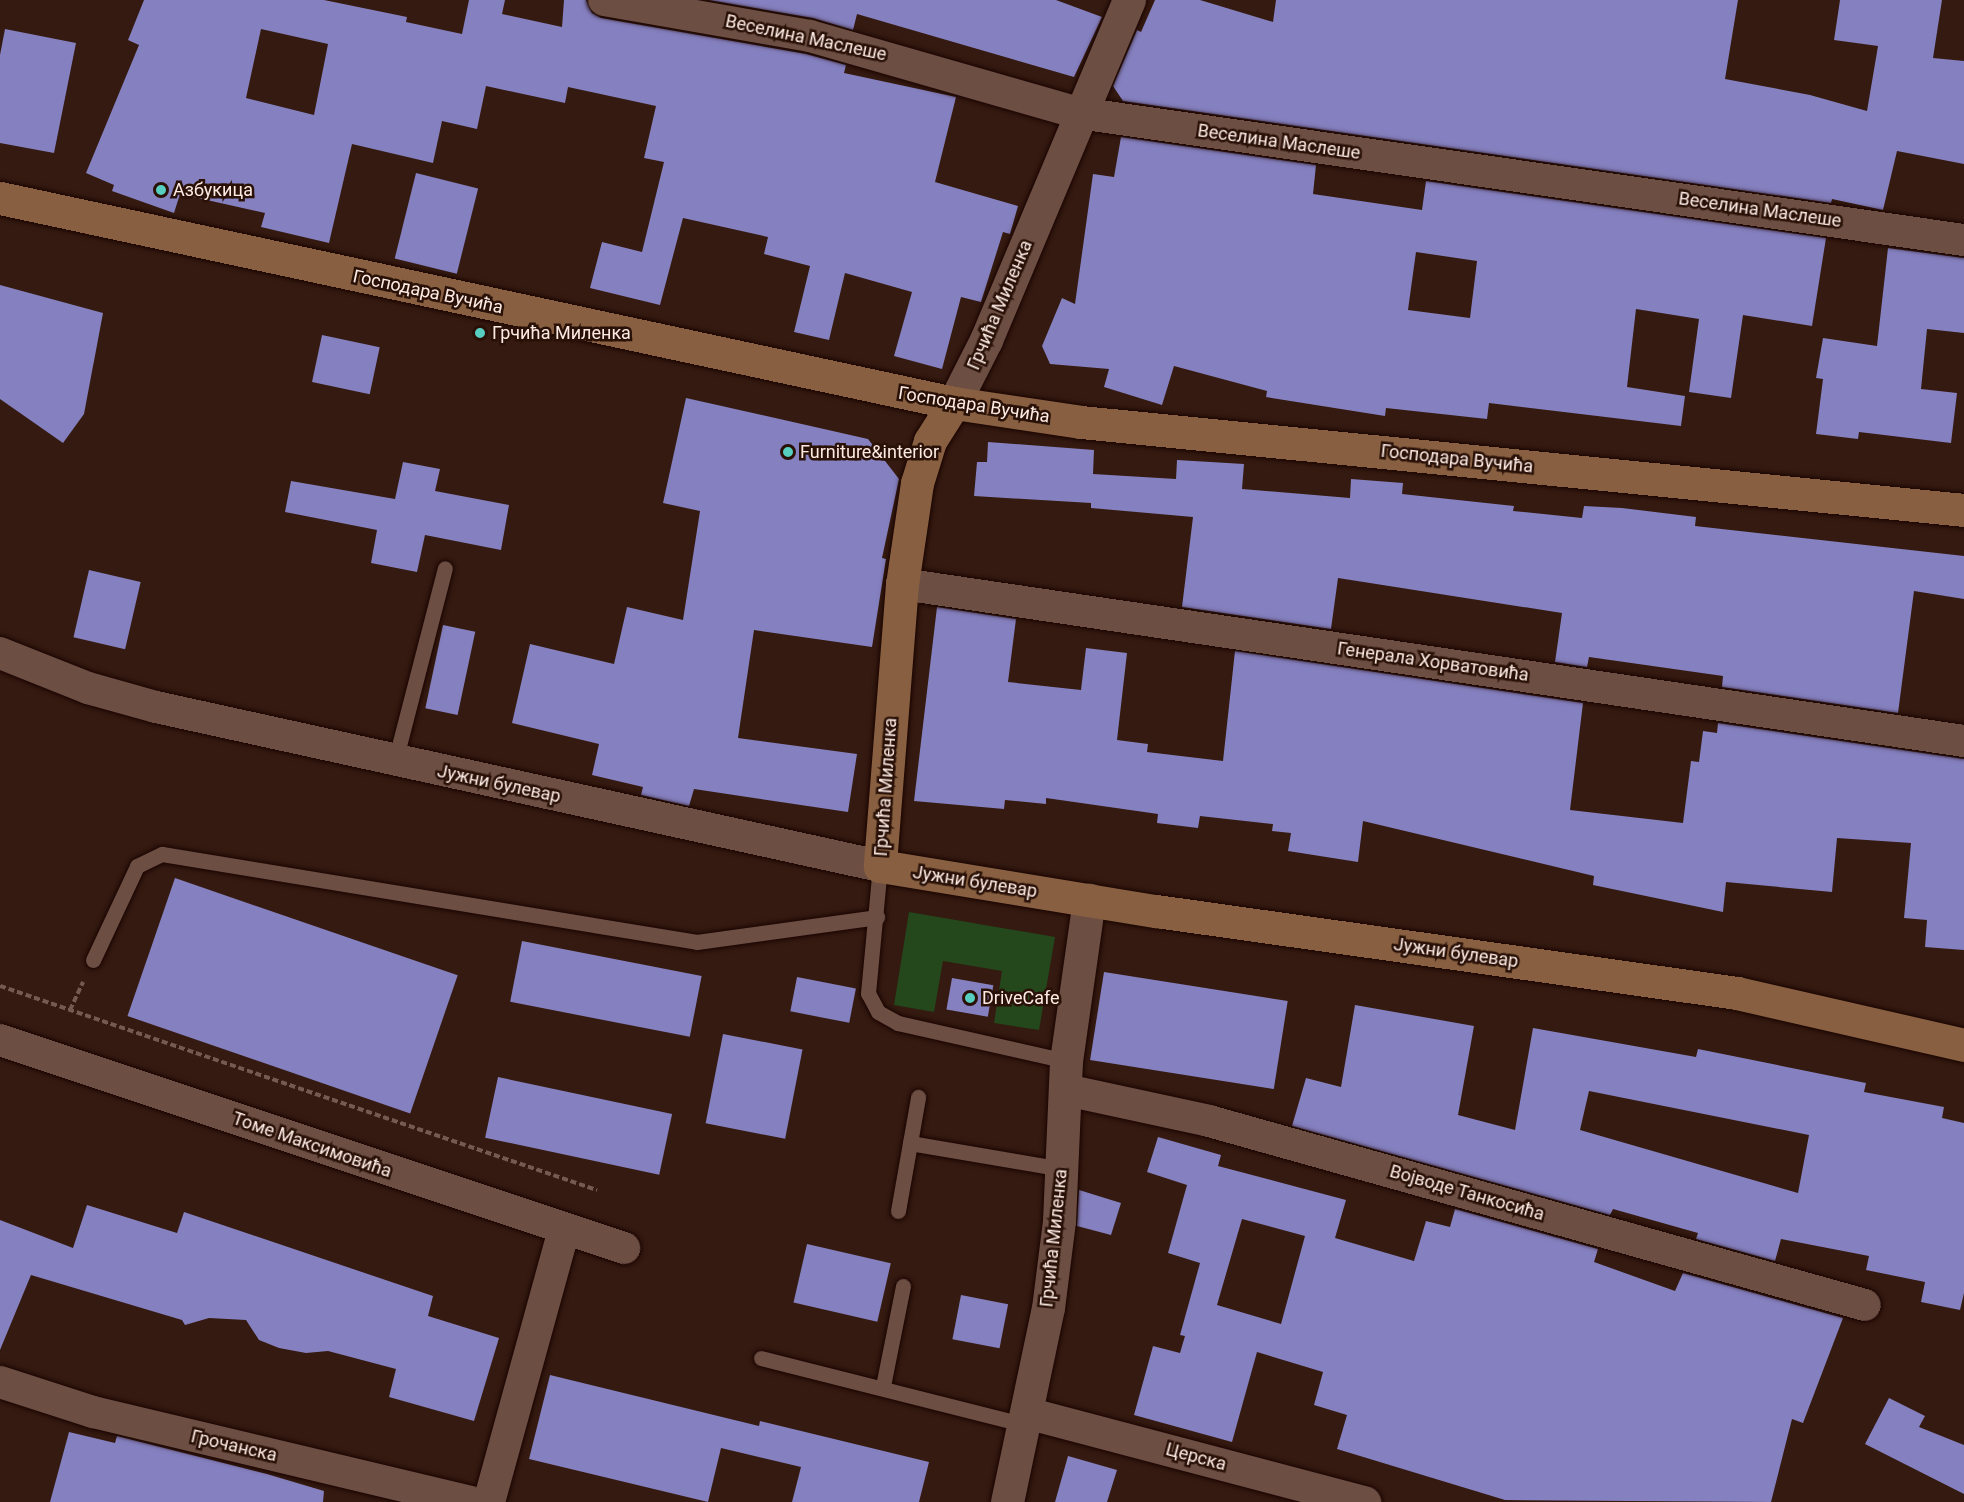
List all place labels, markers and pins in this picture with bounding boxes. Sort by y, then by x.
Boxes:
place label: Азбукица [173,179,253,201]
marker: Азбукица [154,183,168,197]
place label: Грчића Миленка [492,322,631,344]
marker: Грчића Миленка [473,326,487,340]
place label: Furniture&interior [800,441,939,463]
marker: Furniture&interior [781,445,795,459]
place label: DriveCafe [982,987,1060,1009]
marker: DriveCafe [963,991,977,1005]

